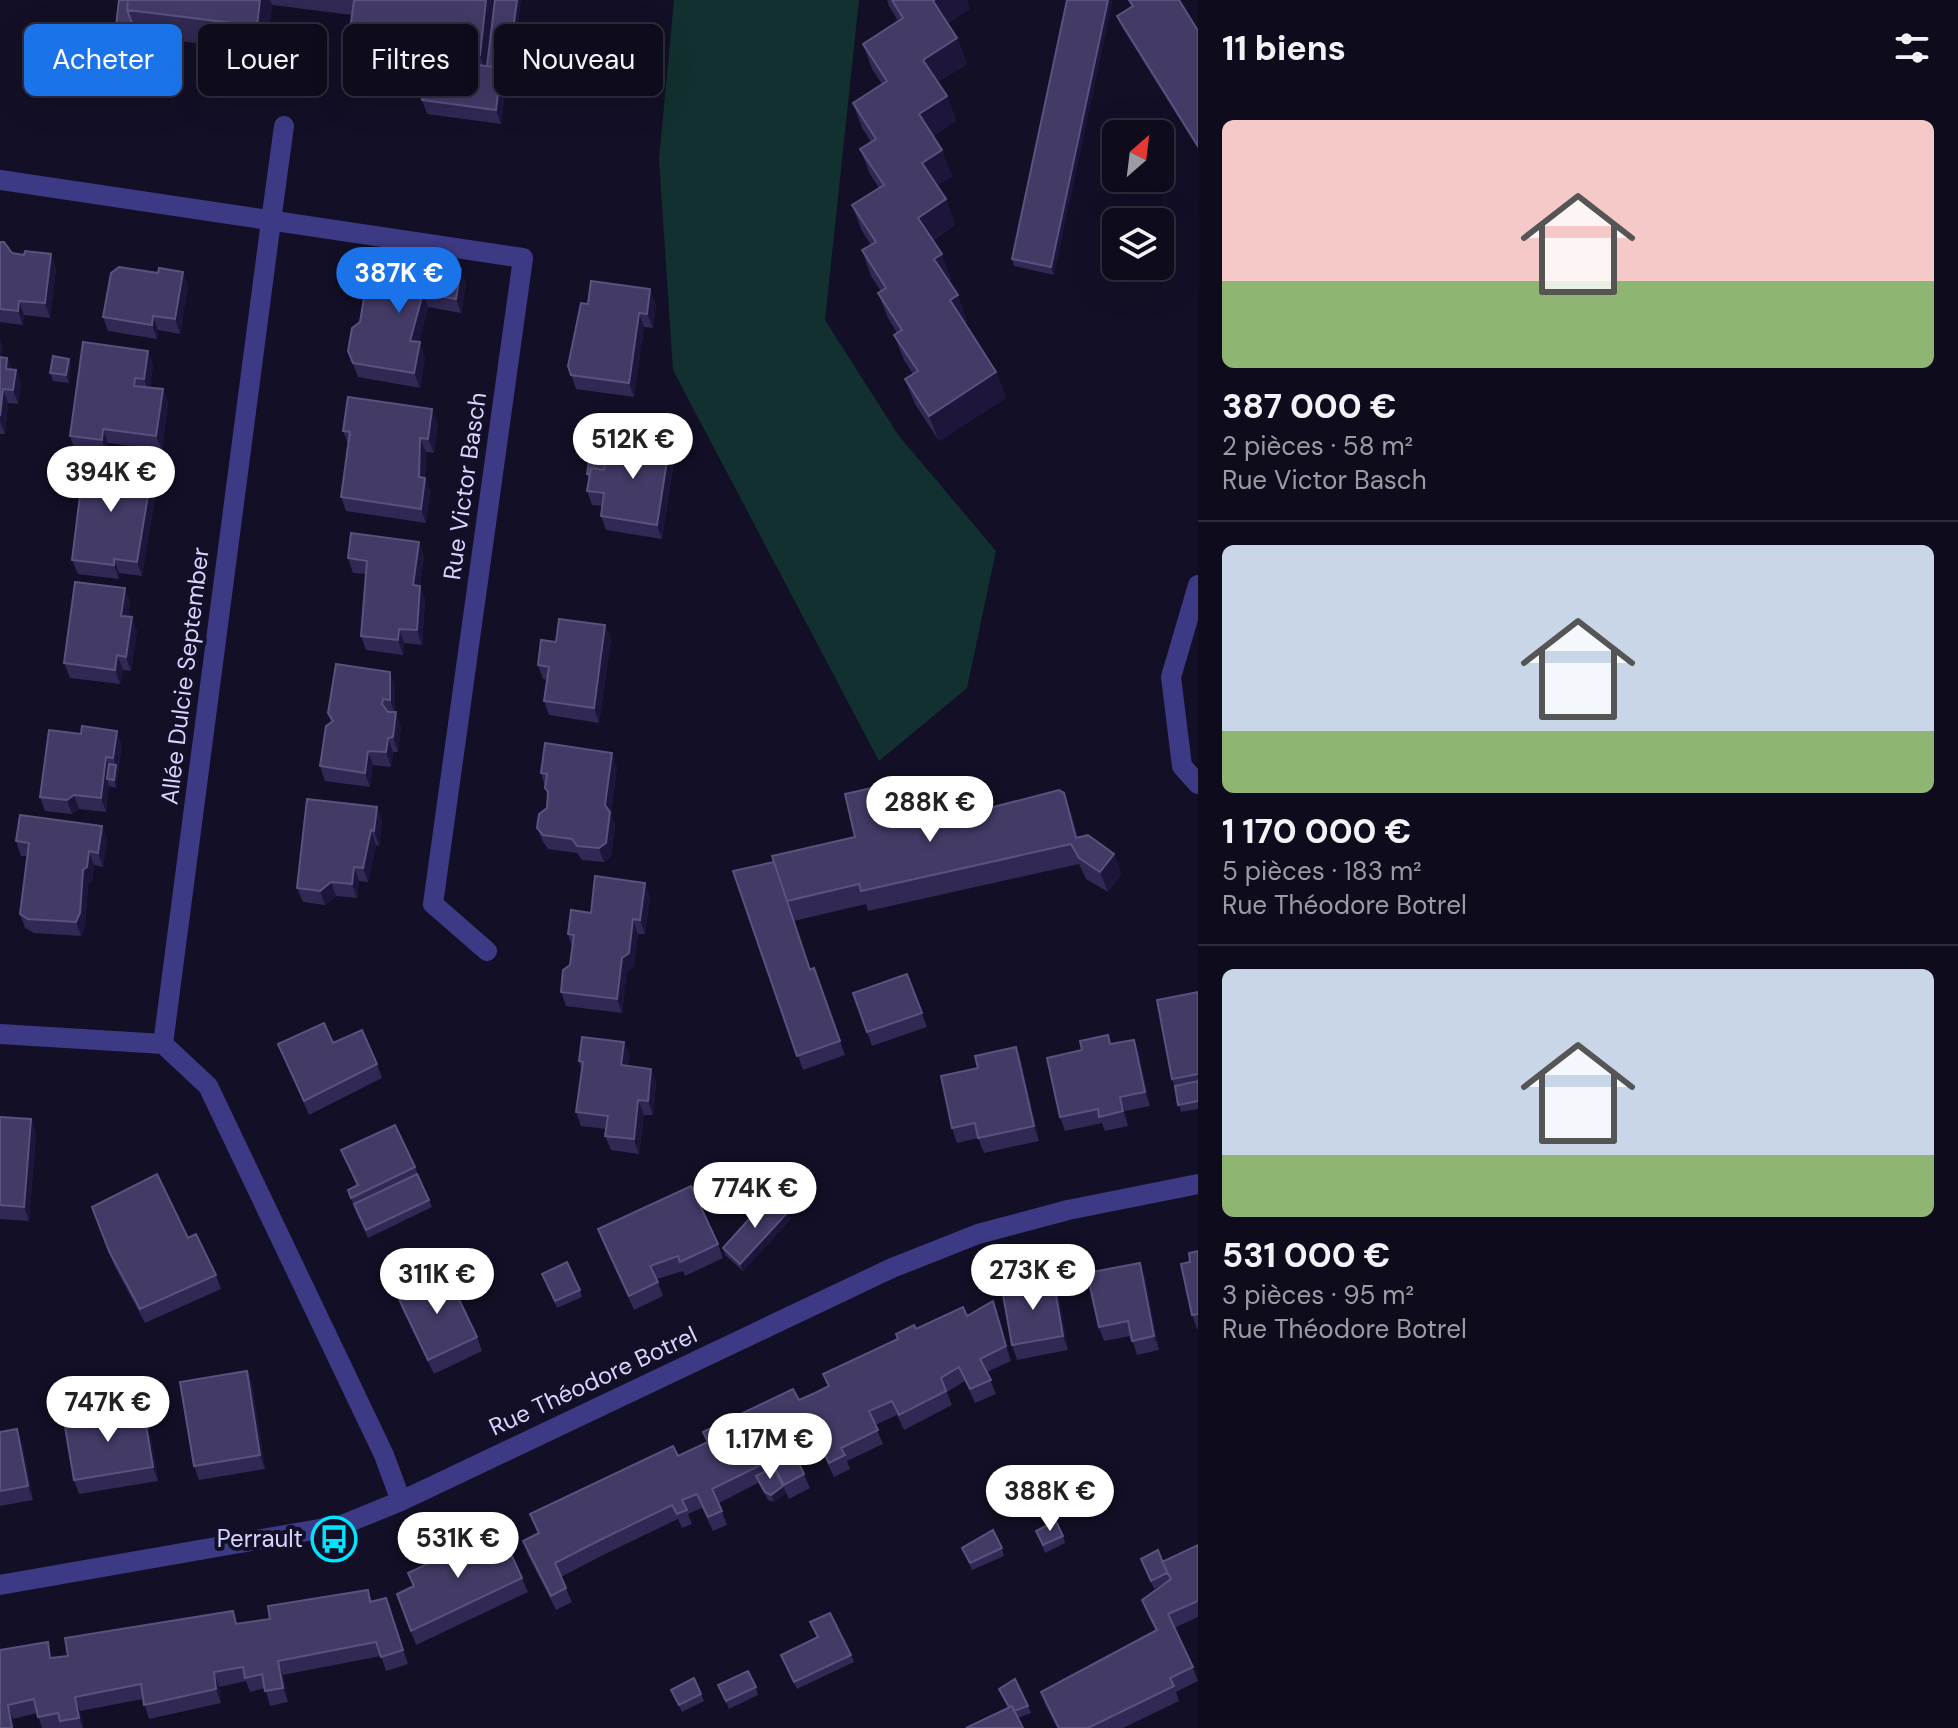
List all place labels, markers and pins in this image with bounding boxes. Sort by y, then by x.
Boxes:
pin: 387K € [334,247,464,315]
pin: 512K € [568,413,698,481]
pin: 394K € [46,446,176,514]
pin: 288K € [865,776,995,844]
pin: 774K € [690,1162,820,1230]
pin: 273K € [968,1244,1098,1312]
pin: 311K € [372,1248,502,1316]
pin: 747K € [43,1376,173,1444]
pin: 1.17M € [696,1413,844,1481]
pin: 388K € [985,1465,1115,1533]
pin: 531K € [393,1512,523,1580]
bus stop icon: Perrault [310,1515,358,1563]
place label: Perrault [217,1523,303,1554]

